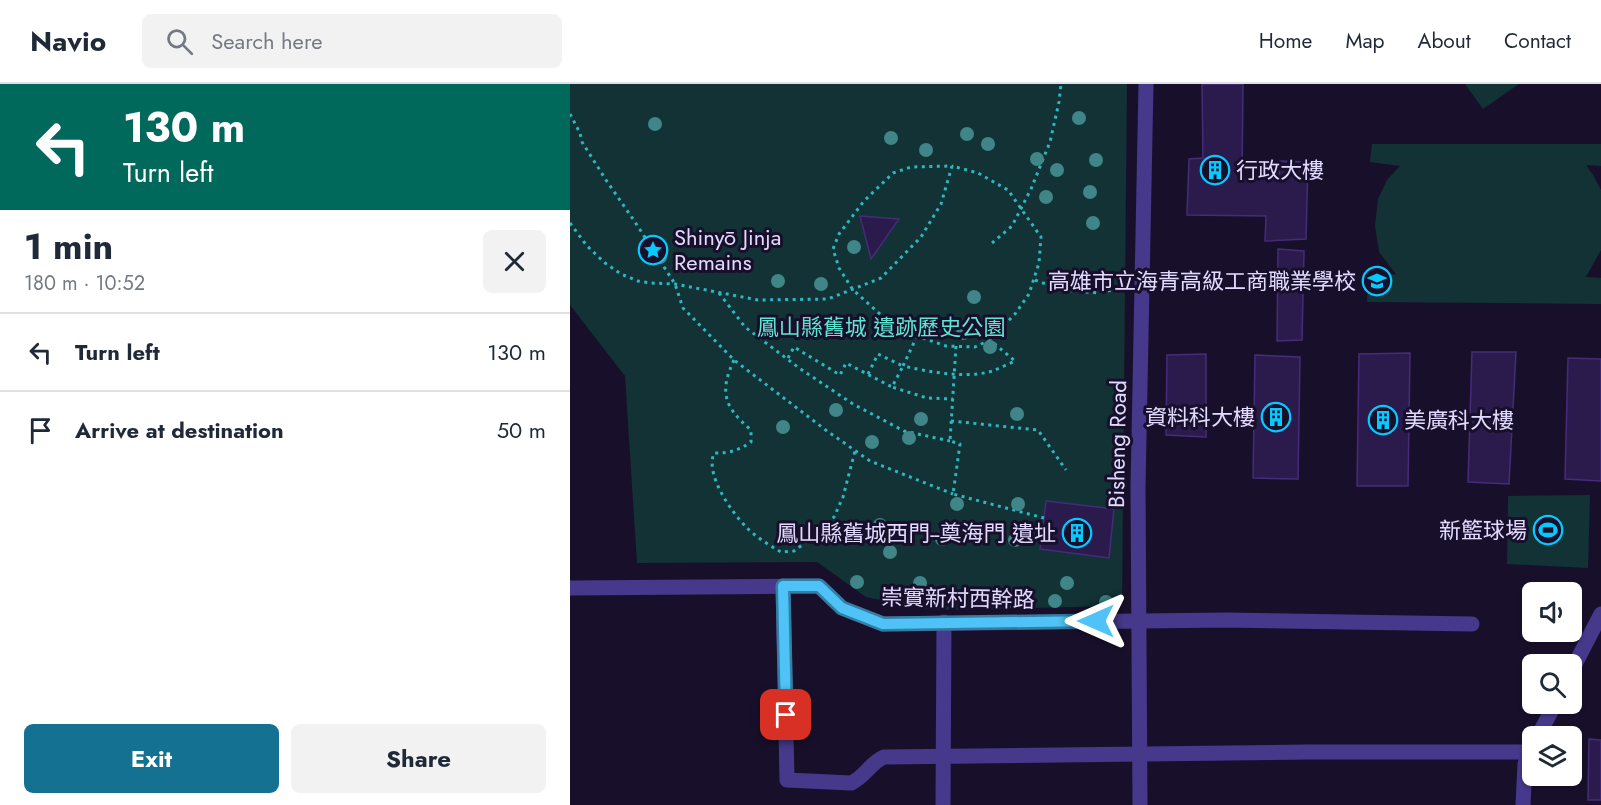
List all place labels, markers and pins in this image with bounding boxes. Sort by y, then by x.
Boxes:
building icon: 行政大樓 [1199,154,1231,186]
place label: 行政大樓 [1236,154,1324,186]
place label: Shinyō Jinja Remains [674,221,781,278]
place icon: Shinyō Jinja Remains [637,234,669,266]
place label: 高雄市立海青高級工商職業學校 [1048,265,1356,297]
school or university icon: 高雄市立海青高級工商職業學校 [1361,265,1393,297]
place label: 資料科大樓 [1145,401,1255,433]
building icon: 資料科大樓 [1260,401,1292,433]
building icon: 美廣科大樓 [1367,404,1399,436]
place label: 美廣科大樓 [1404,404,1514,436]
place label: 新籃球場 [1439,514,1527,546]
sports icon: 新籃球場 [1532,514,1564,546]
place label: 鳳山縣舊城西門--奠海門 遺址 [776,517,1056,549]
building icon: 鳳山縣舊城西門--奠海門 遺址 [1061,517,1093,549]
pin [760,689,811,740]

